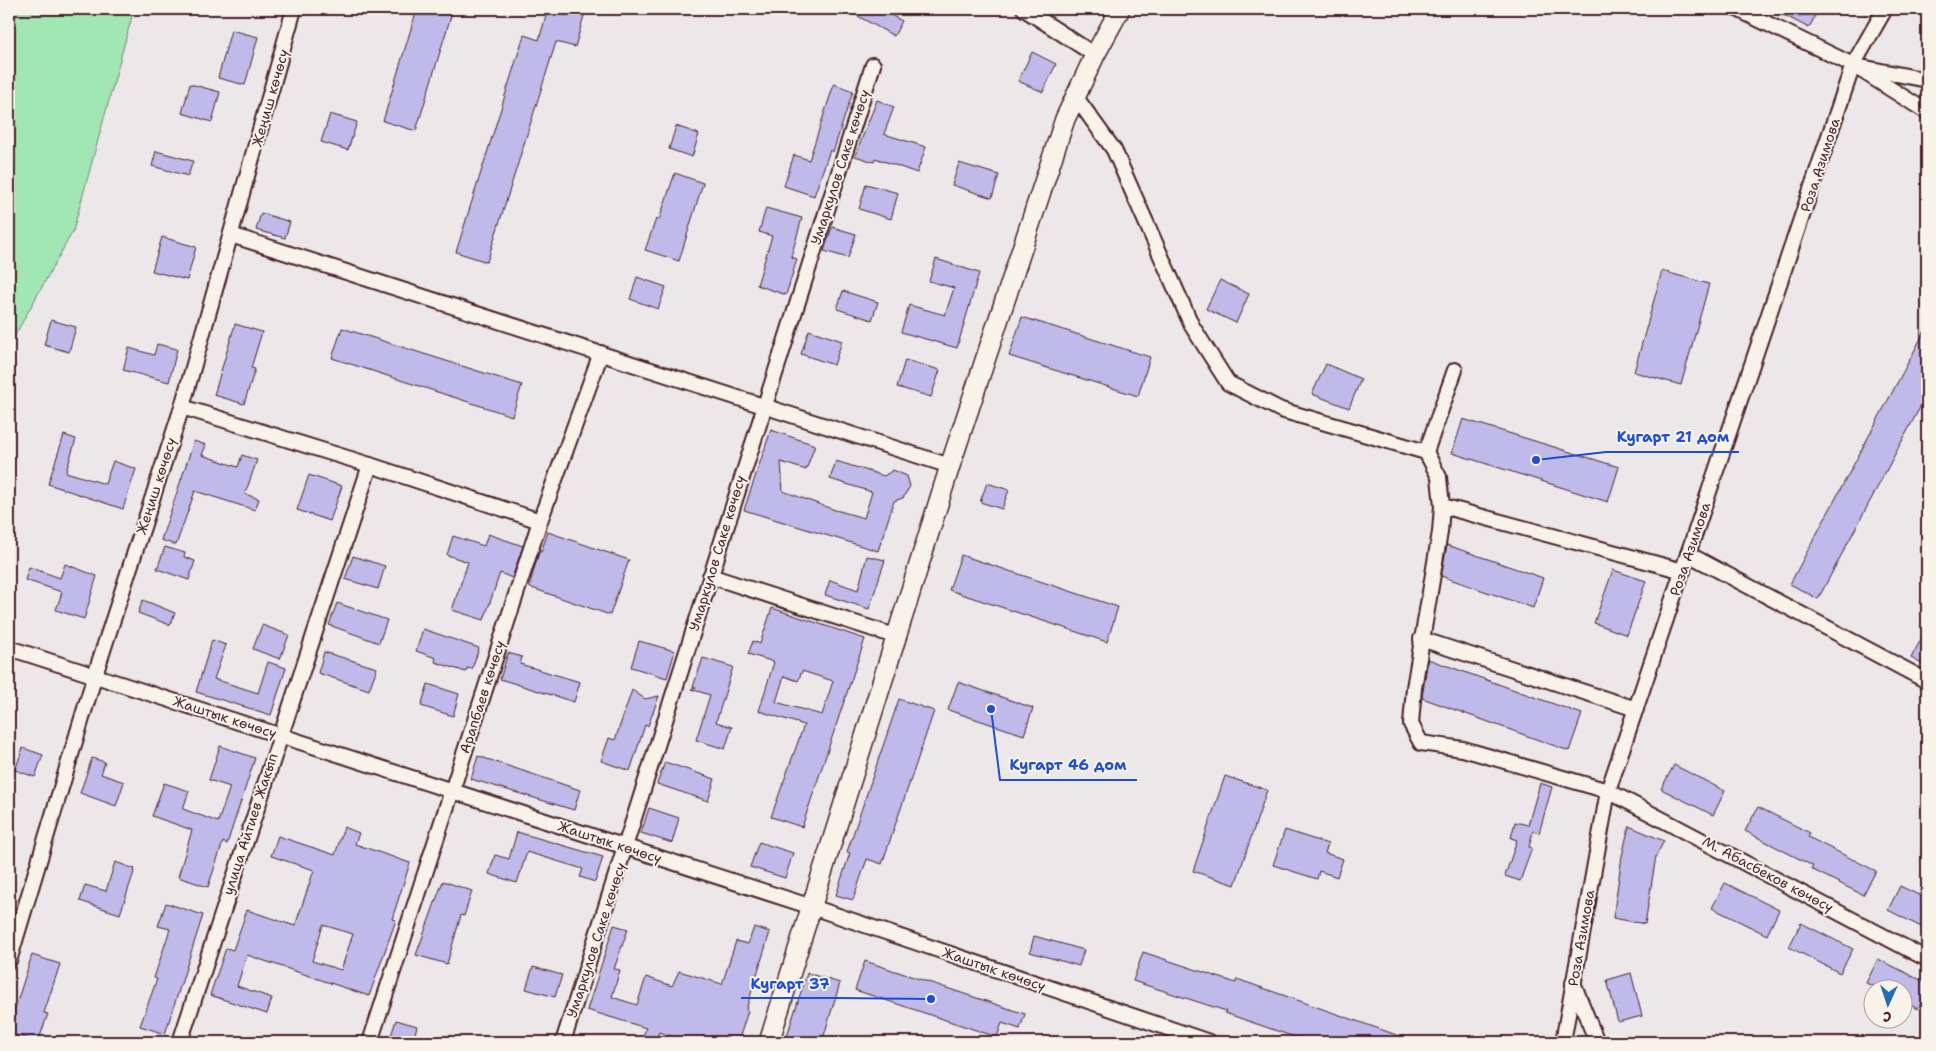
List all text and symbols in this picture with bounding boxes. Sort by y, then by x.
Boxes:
street label: Жеңиш көчөсү [247,47,293,149]
street label: Умаркулов Саке көчөсү [806,87,874,247]
street label: Роза Азимова [1796,115,1844,214]
callout: Кугарт 21 дом [1606,422,1739,452]
text: Кугарт 21 дом [1617,427,1730,447]
street label: Жеңиш көчөсү [132,435,180,537]
street label: Умаркулов Саке көчөсү [685,473,749,633]
street label: Роза Азимова [1666,500,1715,598]
street label: Арапбаев көчөсү [455,638,509,756]
street label: Жаштык көчөсү [171,692,279,742]
callout: Кугарт 46 дом [1000,750,1137,780]
street label: улица Айтиев Жакып [219,751,281,897]
text: Кугарт 46 дом [1010,755,1127,775]
street label: Жаштык көчөсү [556,817,664,867]
street label: М. Абасбеков көчөсү [1699,832,1837,916]
street label: Умаркулов Саке көчөсү [562,860,630,1020]
street label: Роза Азимова [1564,888,1598,988]
street label: Жаштык көчөсү [940,943,1048,995]
callout: Кугарт 37 [741,968,839,998]
text: Кугарт 37 [751,974,830,994]
north arrow [1864,978,1914,1028]
text: С [1883,1008,1892,1026]

